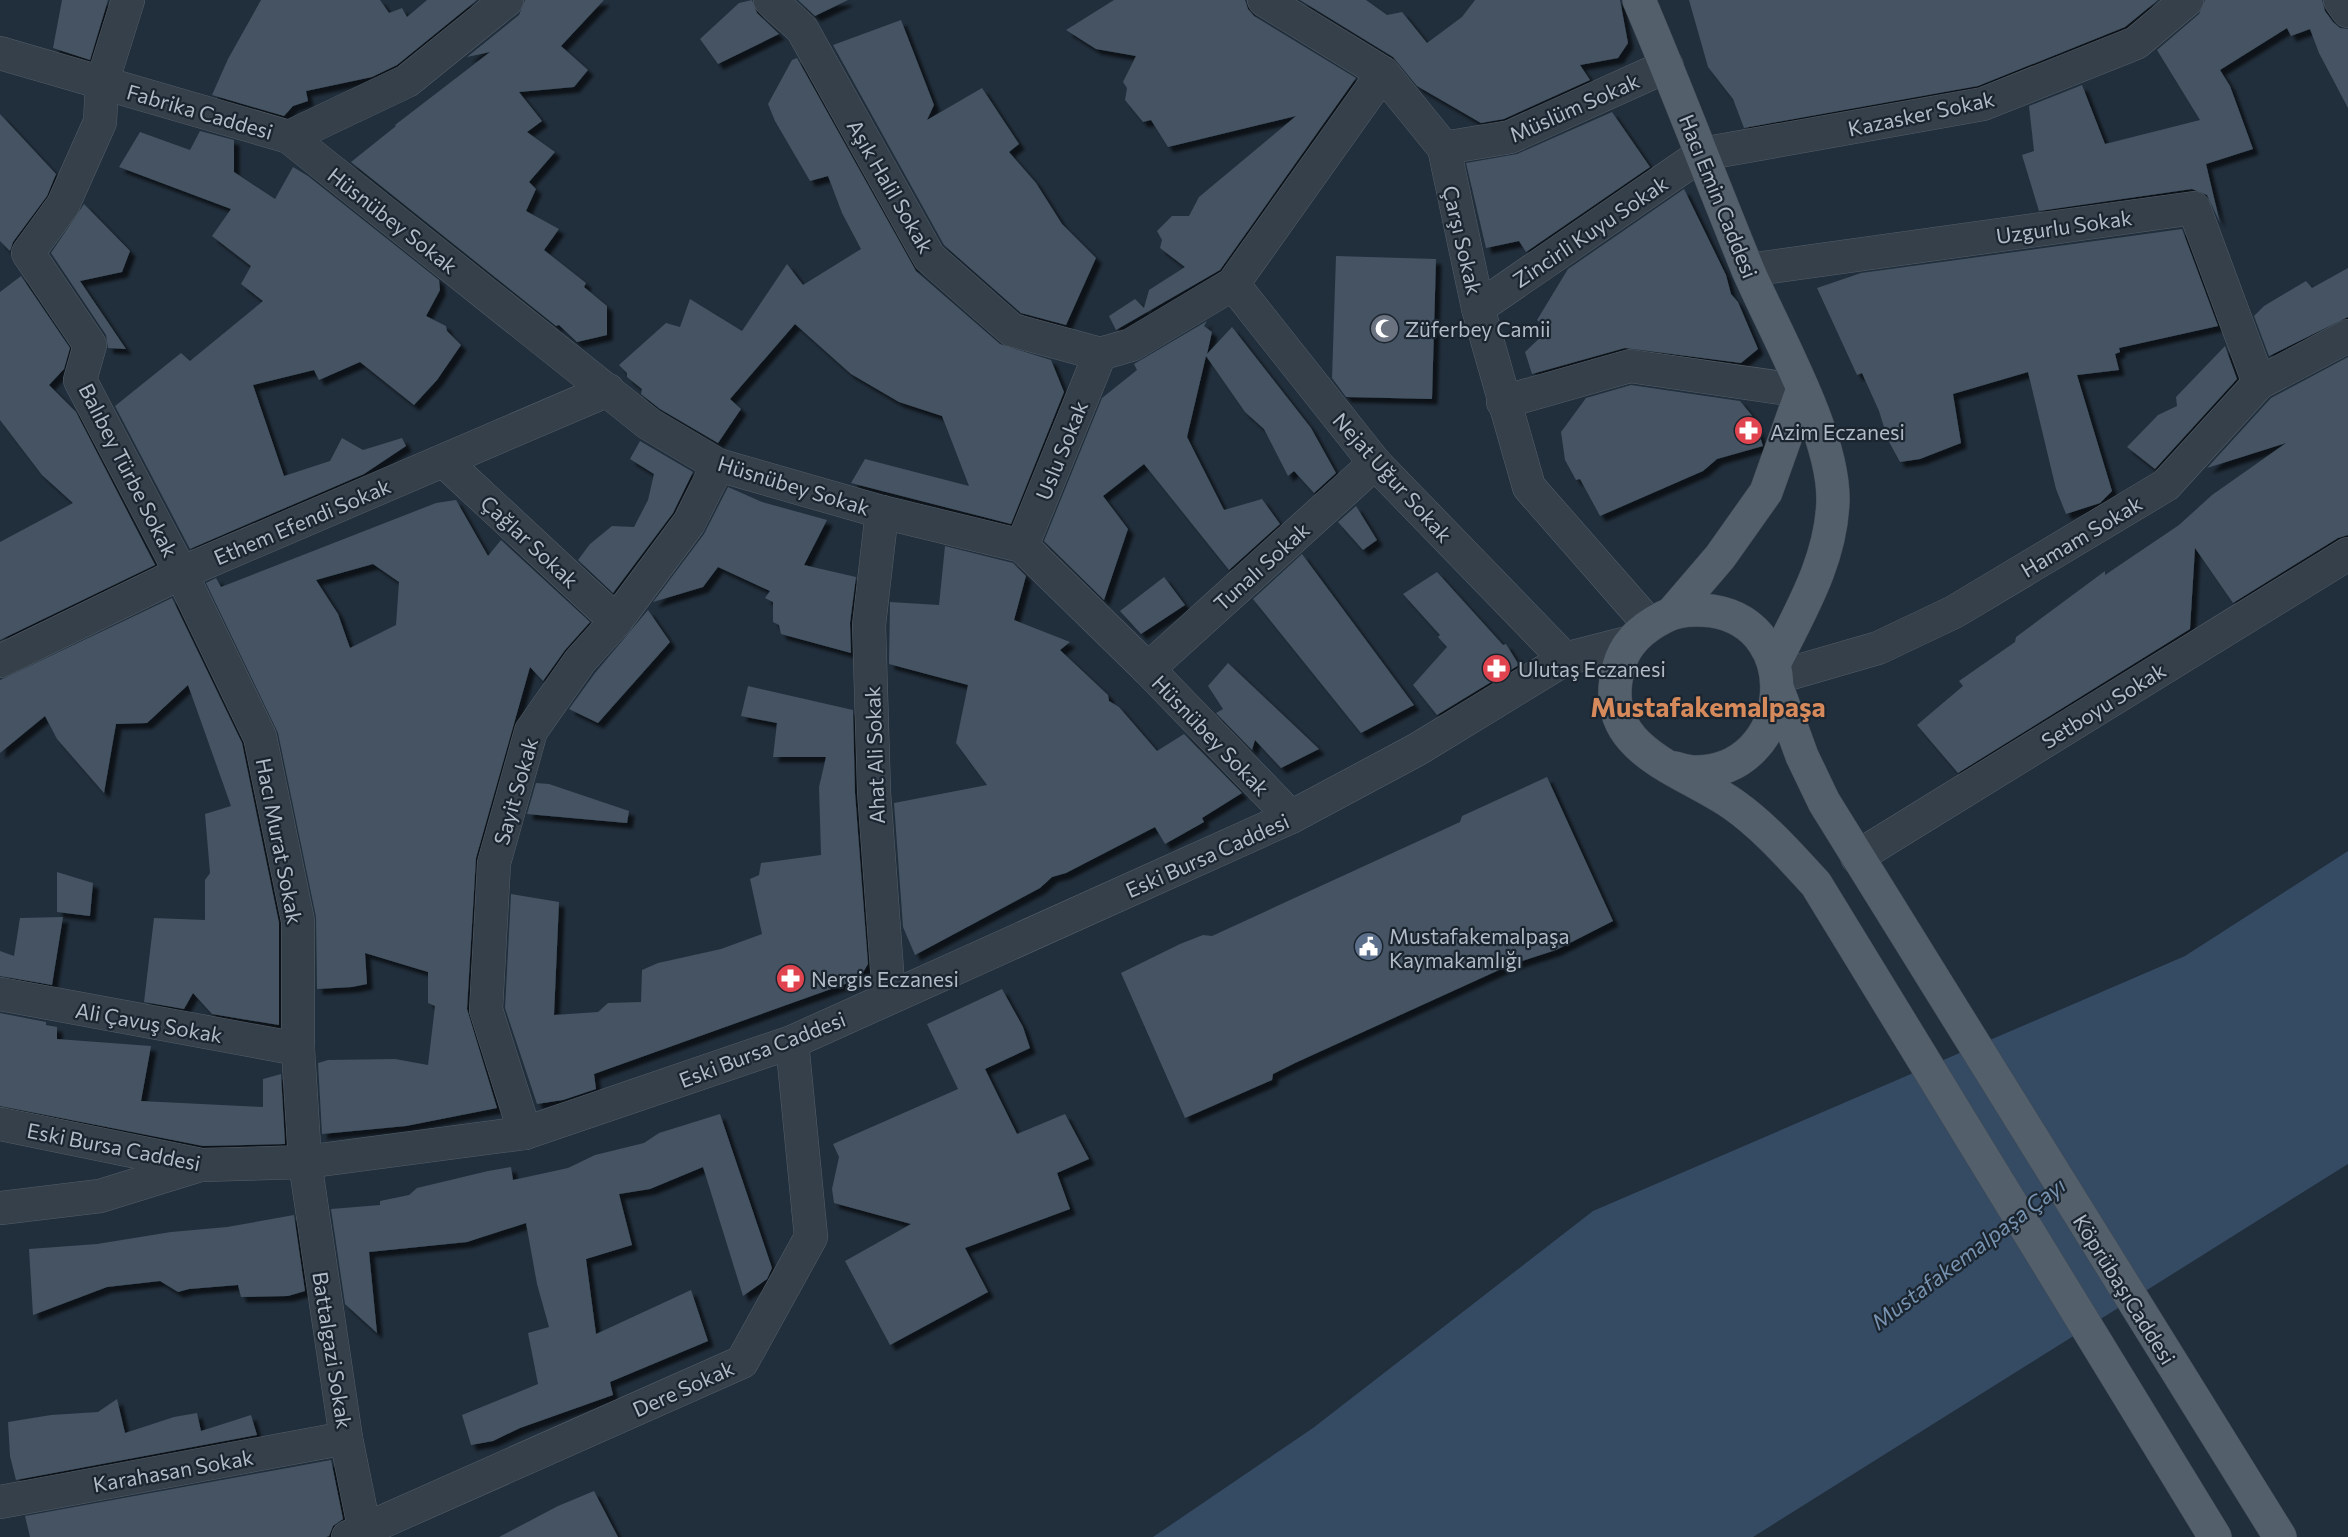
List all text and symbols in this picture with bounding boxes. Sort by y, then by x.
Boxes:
street label: Müslüm Sokak [1505,67,1643,147]
street label: Fabrika Caddesi [124,78,276,144]
street label: Kazasker Sokak [1845,85,1997,141]
street label: Hacı Emin Caddesi [1675,110,1763,282]
street label: Aşık Halil Sokak [843,115,939,257]
street label: Hüsnübey Sokak [323,162,463,278]
street label: Zincirli Kuyu Sokak [1508,170,1672,292]
street label: Çarşı Sokak [1438,183,1488,297]
street label: Uzgurlu Sokak [1994,204,2134,248]
mosque icon: Züferbey Camii [1368,312,1400,344]
place label: Züferbey Camii [1405,316,1551,341]
street label: Balıbey Türbe Sokak [74,379,184,561]
street label: Uslu Sokak [1030,397,1092,503]
street label: Nejat Uğur Sokak [1328,407,1458,547]
pharmacy icon: Azim Eczanesi [1733,415,1765,447]
place label: Azim Eczanesi [1770,419,1905,444]
street label: Hüsnübey Sokak [715,450,873,520]
street label: Ethem Efendi Sokak [210,472,394,570]
street label: Çağlar Sokak [476,490,584,592]
street label: Hamam Sokak [2016,490,2146,582]
street label: Tunalı Sokak [1208,517,1314,615]
pharmacy icon: Ulutaş Eczanesi [1481,652,1513,684]
place label: Ulutaş Eczanesi [1518,656,1666,681]
street label: Setboyu Sokak [2036,657,2170,753]
street label: Hüsnübey Sokak [1147,670,1275,800]
street label: Ahat Ali Sokak [859,686,889,824]
district label: Mustafakemalpaşa [1590,690,1826,723]
street label: Sayit Sokak [488,734,542,848]
street label: Hacı Murat Sokak [252,756,308,926]
street label: Eski Bursa Caddesi [1121,808,1293,902]
place label: Mustafakemalpaşa Kaymakamlığı [1389,923,1570,972]
public building icon: Mustafakemalpaşa Kaymakamlığı [1352,931,1384,963]
pharmacy icon: Nergis Eczanesi [774,962,806,994]
place label: Nergis Eczanesi [811,966,959,991]
street label: Ali Çavuş Sokak [73,997,225,1047]
street label: Eski Bursa Caddesi [675,1006,849,1092]
street label: Eski Bursa Caddesi [25,1117,203,1175]
water label: Mustafakemalpaşa Çayı [1865,1171,2071,1335]
street label: KöprübaşıCaddesi [2069,1209,2181,1369]
street label: Battalgazi Sokak [308,1270,358,1430]
street label: Dere Sokak [628,1355,738,1421]
street label: Karahasan Sokak [91,1444,255,1496]

